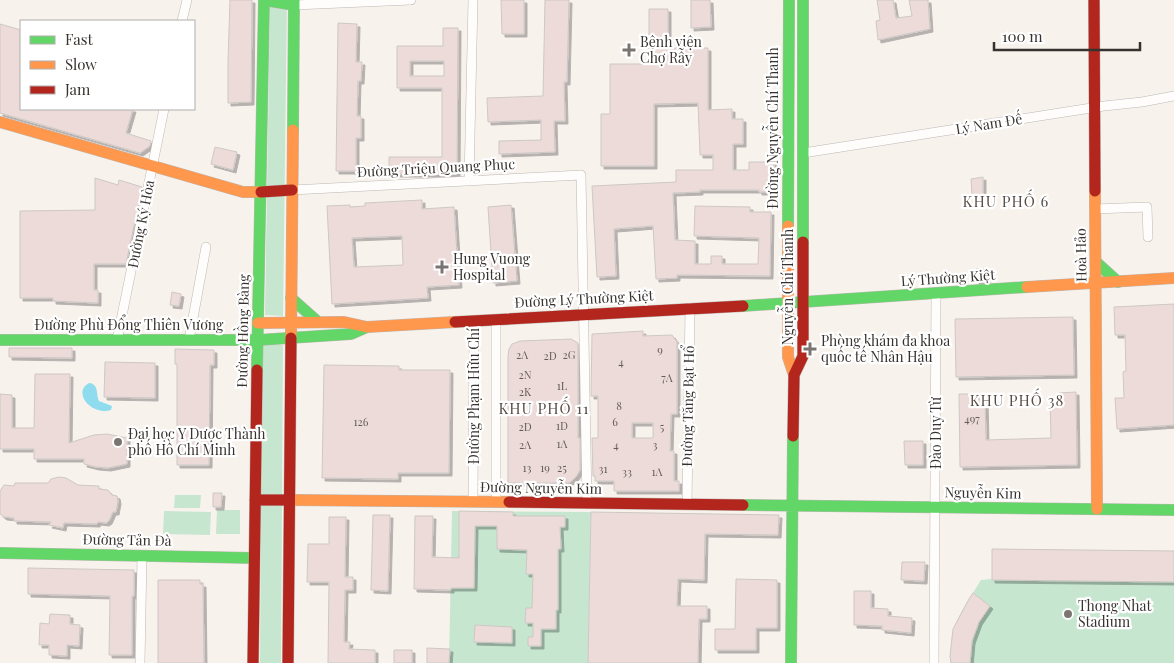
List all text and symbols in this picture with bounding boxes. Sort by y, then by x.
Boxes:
legend [20,20,195,110]
scale bar [994,20,1140,52]
text: 100 m [1002,26,1043,46]
text: Fast [65,29,94,49]
place label: Bệnh viện Chợ Rẫy [640,32,703,67]
marker: Bệnh viện Chợ Rẫy [622,43,636,57]
street label: Đường Nguyễn Chí Thanh [762,46,782,209]
text: Slow [65,54,97,74]
text: Jam [64,79,91,99]
street label: Lý Nam Đế [954,107,1024,138]
street label: Đường Triệu Quang Phục [356,154,516,181]
street label: Đường Ký Hòa [123,178,158,270]
district label: KHU PHỐ 6 [963,189,1049,211]
street label: Nguyễn Chí Thanh [777,228,797,345]
street label: Hoà Hảo [1071,228,1090,282]
place label: Hung Vuong Hospital [453,249,531,284]
marker: Hung Vuong Hospital [435,260,449,274]
street label: Lý Thường Kiệt [900,265,997,290]
street label: Đường Hồng Bàng [230,273,253,388]
street label: Đường Lý Thường Kiệt [514,285,655,312]
street label: Đường Phù Đổng Thiên Vương [35,314,224,334]
street label: Đường Phạm Hữu Chí [464,328,483,464]
place label: Phòng khám đa khoa quốc tế Nhân Hậu [821,331,950,366]
house number: 9 [657,342,663,357]
marker: Phòng khám đa khoa quốc tế Nhân Hậu [803,342,817,356]
street label: Đường Tăng Bạt Hổ [676,344,698,467]
house number: 2A [516,347,528,362]
house number: 2G [562,347,576,362]
house number: 2D [543,348,557,363]
house number: 4 [618,354,624,369]
house number: 2N [518,367,532,382]
house number: 7A [661,370,673,385]
house number: 1L [557,378,568,393]
house number: 2K [519,384,532,399]
district label: KHU PHỐ 38 [970,388,1064,410]
district label: KHU PHỐ 11 [498,396,590,418]
street label: Đào Duy Từ [926,396,945,469]
house number: 8 [616,398,622,413]
house number: 497 [964,411,980,426]
house number: 126 [353,414,369,429]
house number: 6 [612,414,618,429]
house number: 1D [556,418,568,433]
house number: 2D [518,419,532,434]
house number: 5 [660,419,665,434]
place label: Đại học Y Dược Thành phố Hồ Chí Minh [128,424,266,459]
marker: Đại học Y Dược Thành phố Hồ Chí Minh [112,436,124,448]
house number: 1A [557,436,568,451]
house number: 2A [519,437,531,452]
house number: 4 [613,437,619,452]
house number: 3 [653,437,658,452]
house number: 13 [523,460,531,475]
house number: 19 [540,460,550,475]
house number: 25 [557,460,567,475]
house number: 31 [598,461,608,476]
house number: 33 [622,464,632,479]
house number: 1A [652,464,663,479]
street label: Đường Nguyễn Kim [480,476,603,498]
street label: Nguyễn Kim [944,481,1022,503]
street label: Đường Tản Đà [82,529,172,550]
place label: Thong Nhat Stadium [1078,596,1153,631]
marker: Thong Nhat Stadium [1062,608,1074,620]

